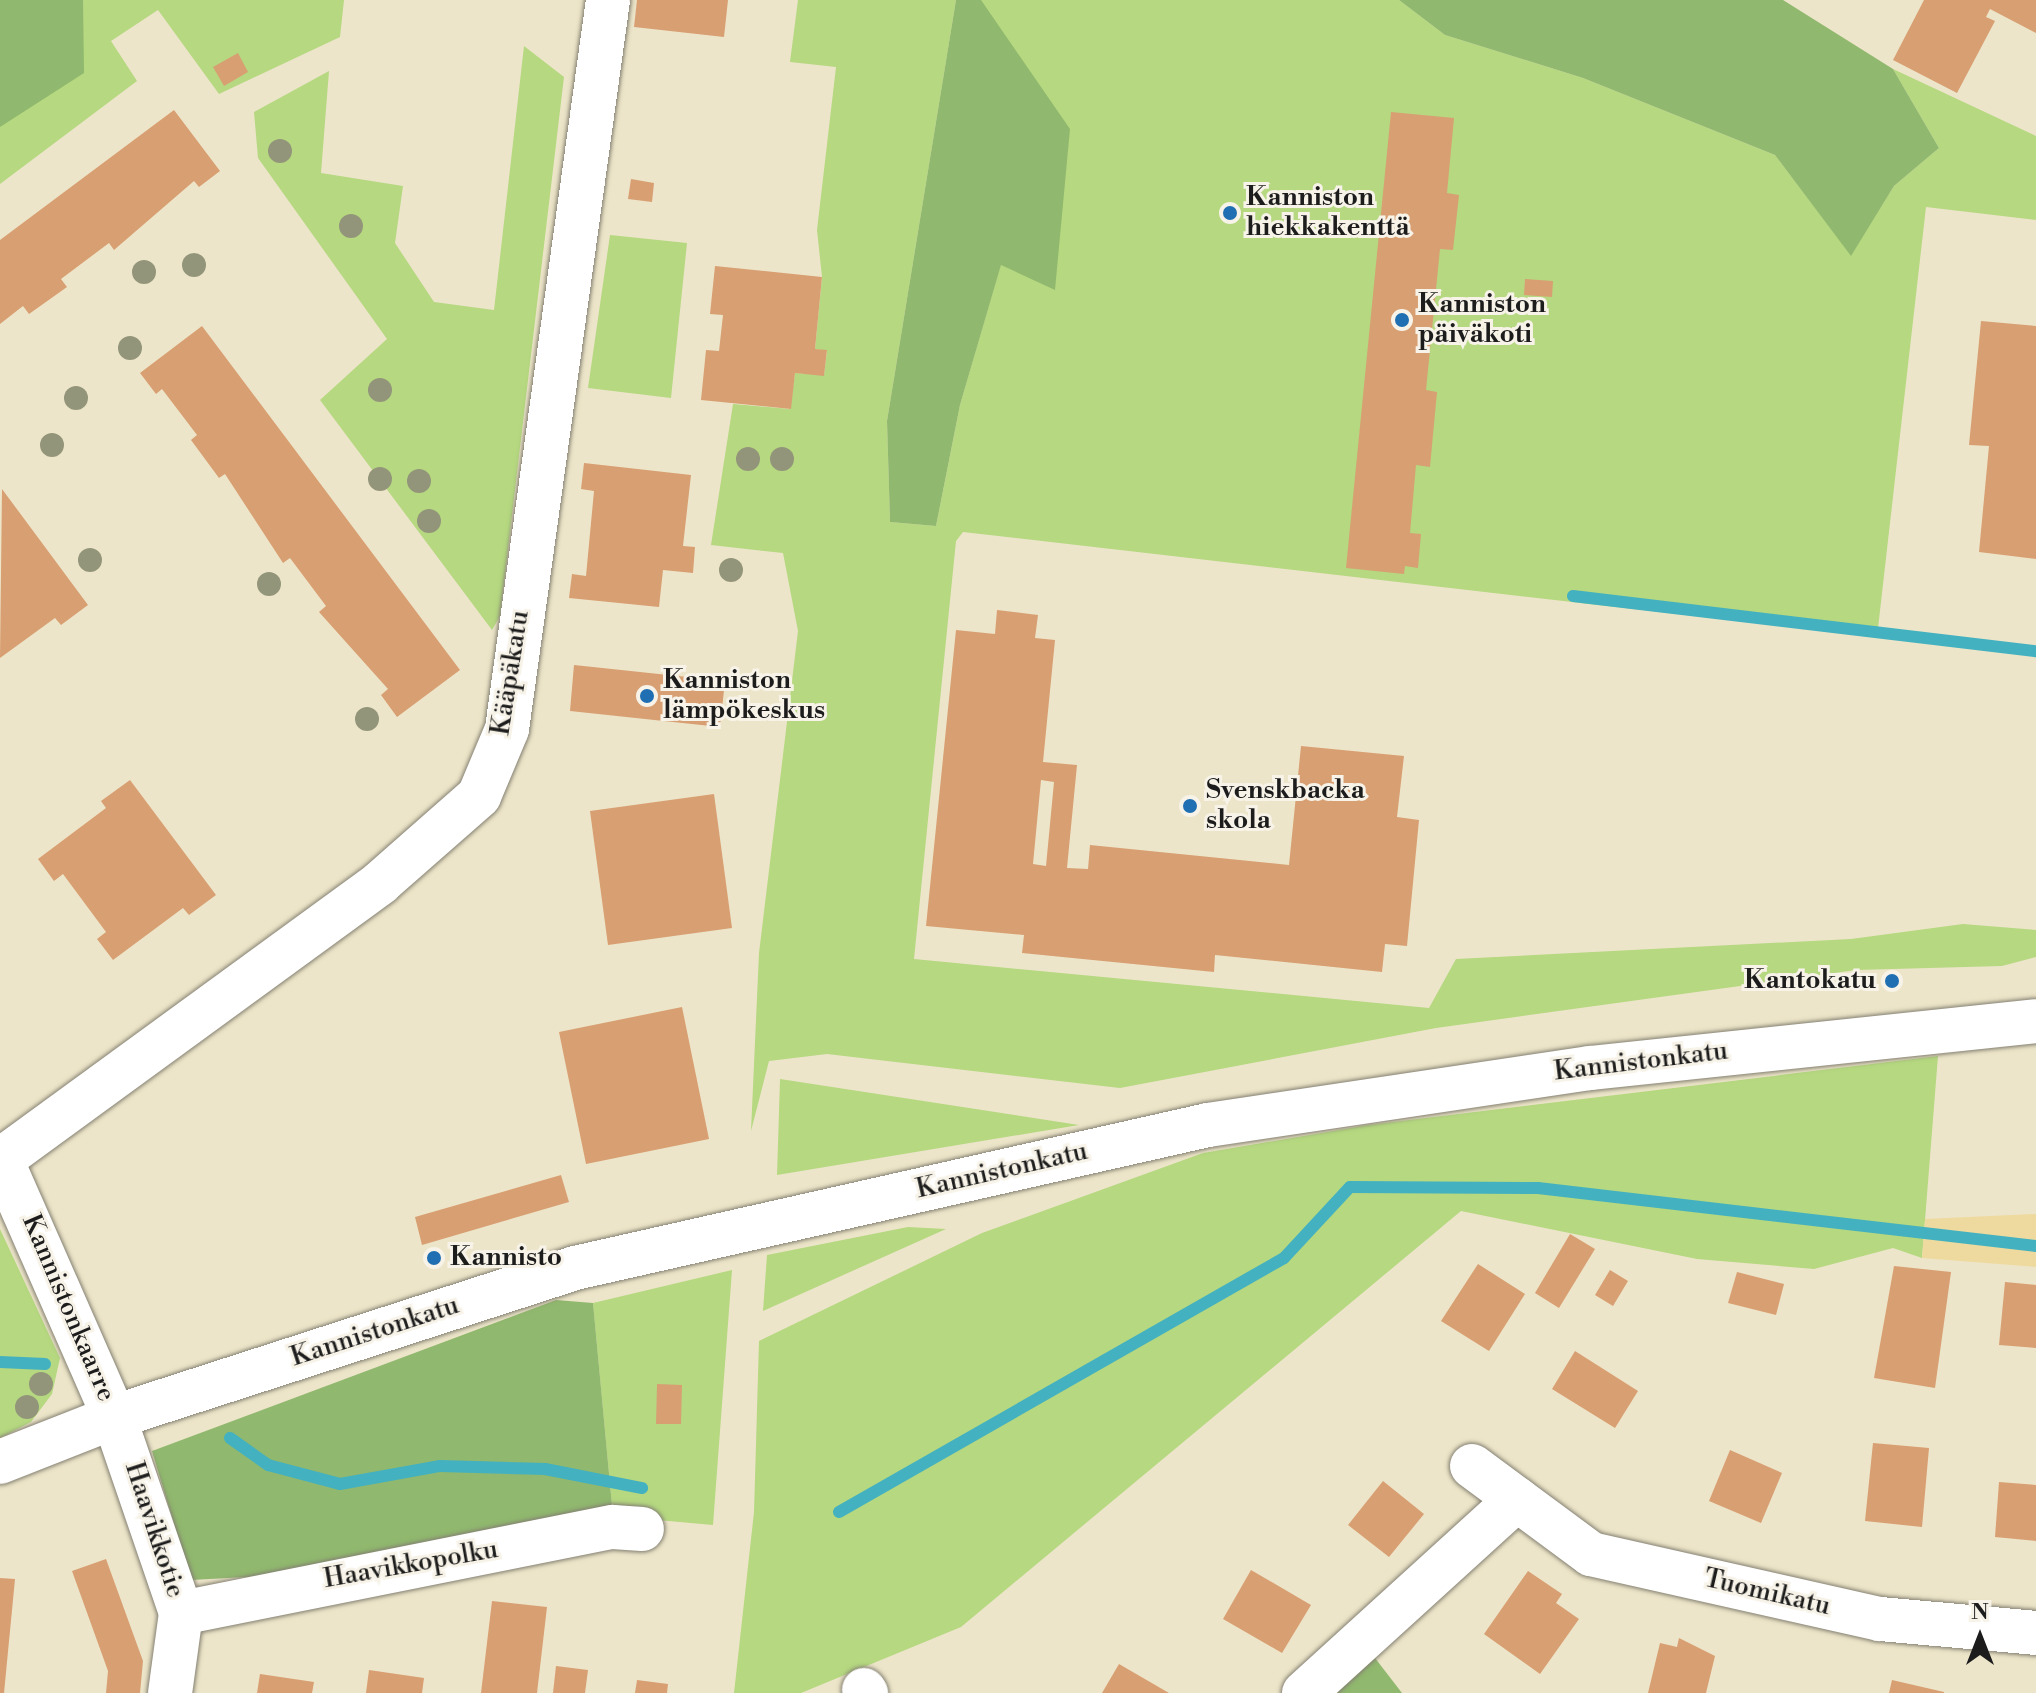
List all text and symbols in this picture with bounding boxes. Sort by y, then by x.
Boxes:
place label: Kanniston hiekkakenttä [1246,182,1410,244]
marker: Kanniston hiekkakenttä [1221,204,1239,222]
place label: Kanniston päiväkoti [1418,289,1546,350]
marker: Kanniston päiväkoti [1393,311,1411,329]
street label: Kääpäkatu [486,608,536,738]
place label: Kanniston lämpökeskus [663,665,825,726]
marker: Kanniston lämpökeskus [638,687,656,705]
place label: Svenskbacka skola [1206,775,1365,836]
marker: Svenskbacka skola [1181,797,1199,815]
place label: Kantokatu [1744,965,1876,997]
marker: Kantokatu [1883,972,1901,990]
street label: Kannistonkatu [1552,1036,1730,1088]
street label: Kannistonkatu [913,1136,1091,1206]
street label: Kannistonkaarre [15,1210,121,1406]
place label: Kannisto [450,1242,562,1274]
marker: Kannisto [425,1249,443,1267]
street label: Kannistonkatu [287,1290,463,1374]
street label: Haavikkotie [117,1458,191,1602]
street label: Haavikkopolku [321,1534,501,1596]
street label: Tuomikatu [1701,1563,1833,1623]
north arrow [1940,1597,2020,1677]
text: N [1971,1599,1989,1626]

